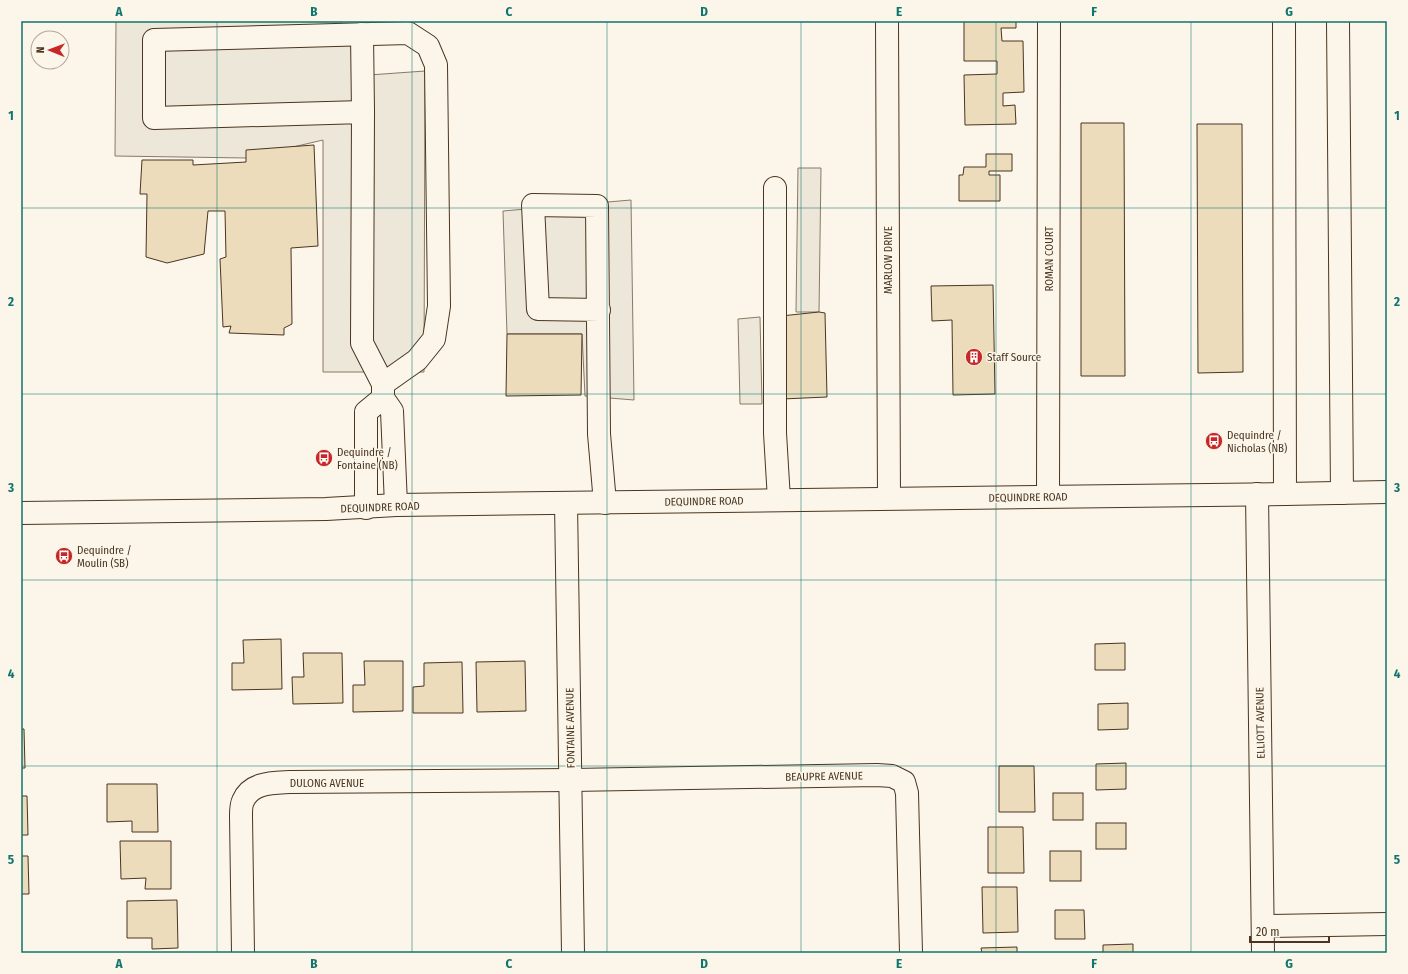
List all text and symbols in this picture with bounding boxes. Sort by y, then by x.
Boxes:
text: A [114,4,123,19]
text: B [310,4,318,19]
text: C [506,4,513,19]
text: D [700,4,708,19]
text: E [896,4,902,19]
text: F [1091,4,1097,19]
text: G [1285,4,1293,19]
north arrow [30,30,70,70]
text: N [34,46,47,53]
text: 1 [8,108,14,123]
text: 1 [1394,108,1400,123]
street label: ROMAN COURT [1043,225,1056,292]
street label: MARLOW DRIVE [882,226,895,294]
text: 2 [7,294,14,309]
text: 2 [1393,294,1400,309]
building icon: Staff Source [964,347,984,367]
place label: Staff Source [987,351,1041,364]
place label: Dequindre / Nicholas (NB) [1227,429,1287,455]
bus stop icon: Dequindre / Nicholas (NB) [1204,431,1224,451]
place label: Dequindre / Fontaine (NB) [337,446,398,472]
bus stop icon: Dequindre / Fontaine (NB) [314,448,334,468]
text: 3 [7,480,14,495]
text: 3 [1393,480,1400,495]
street label: DEQUINDRE ROAD [988,490,1068,505]
street label: DEQUINDRE ROAD [664,494,744,509]
street label: DEQUINDRE ROAD [340,500,420,515]
place label: Dequindre / Moulin (SB) [77,544,132,570]
bus stop icon: Dequindre / Moulin (SB) [54,546,74,566]
text: 4 [8,666,15,681]
text: 4 [1394,666,1401,681]
street label: ELLIOTT AVENUE [1253,687,1268,759]
street label: FONTAINE AVENUE [563,688,578,768]
street label: BEAUPRE AVENUE [785,769,863,784]
street label: DULONG AVENUE [290,777,364,790]
text: 5 [8,852,14,867]
text: 5 [1394,852,1400,867]
scale bar [1250,918,1329,944]
text: 20 m [1256,925,1280,939]
text: A [114,956,123,971]
text: B [310,956,318,971]
text: C [506,956,513,971]
text: D [700,956,708,971]
text: E [896,956,902,971]
text: F [1091,956,1097,971]
text: G [1285,956,1293,971]

